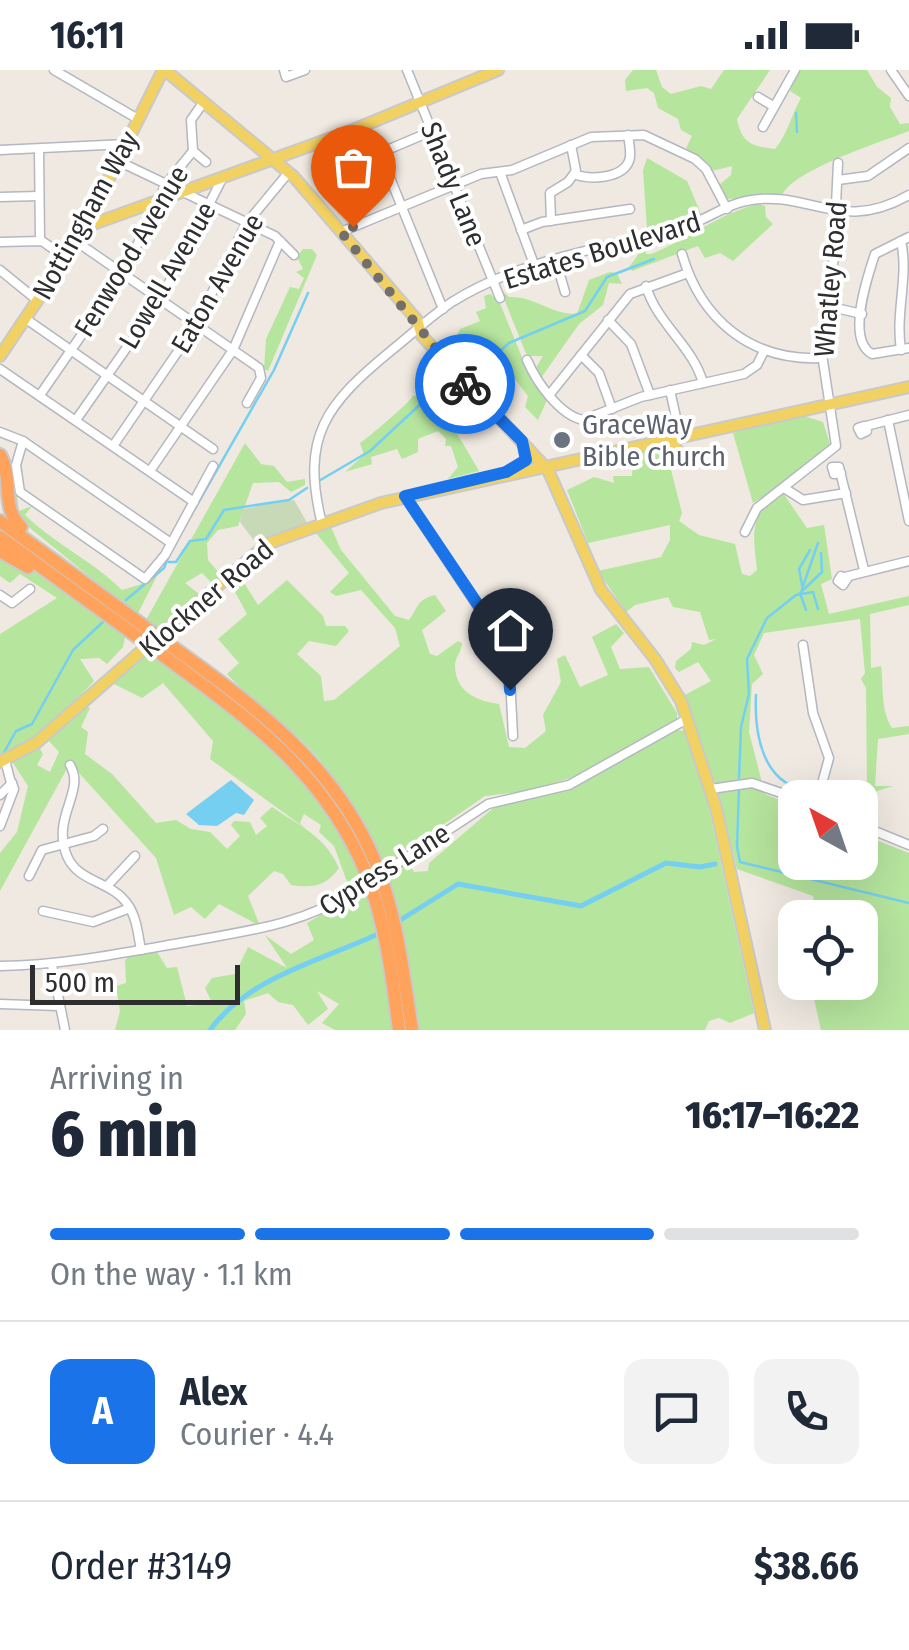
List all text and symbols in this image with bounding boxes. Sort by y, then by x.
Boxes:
text: 16:11 [50,12,125,58]
street label: Shady Lane [414,117,493,251]
street label: Nottingham Way [26,125,146,305]
pin [311,125,396,228]
icon: bag [326,140,381,195]
street label: Fenwood Avenue [67,160,195,343]
street label: Lowell Avenue [112,196,223,355]
street label: Whatley Road [807,200,854,358]
street label: Estates Boulevard [500,205,705,296]
street label: Eaton Avenue [164,208,271,359]
courier [415,334,515,434]
icon: bike [438,357,493,412]
place label: GraceWay Bible Church [582,408,726,473]
marker: GraceWay Bible Church [551,429,573,451]
street label: Klockner Road [133,533,280,664]
pin [468,588,553,691]
icon: home [483,603,538,658]
north arrow [778,780,878,880]
map controls [778,780,878,1000]
street label: Cypress Lane [313,816,456,923]
button: locate [778,900,878,1000]
scale bar [30,960,240,1004]
text: 500 m [45,966,115,999]
text: Arriving in [50,1059,184,1097]
text: 16:17–16:22 [685,1092,859,1138]
text: 6 min [50,1095,198,1173]
text: On the way · 1.1 km [50,1255,293,1293]
button: chat [624,1359,729,1464]
button: phone [754,1359,859,1464]
text: Alex [180,1369,247,1415]
text: A [92,1388,113,1434]
text: Courier · 4.4 [180,1415,334,1453]
text: Order #3149 [50,1543,232,1589]
text: $38.66 [754,1543,859,1589]

